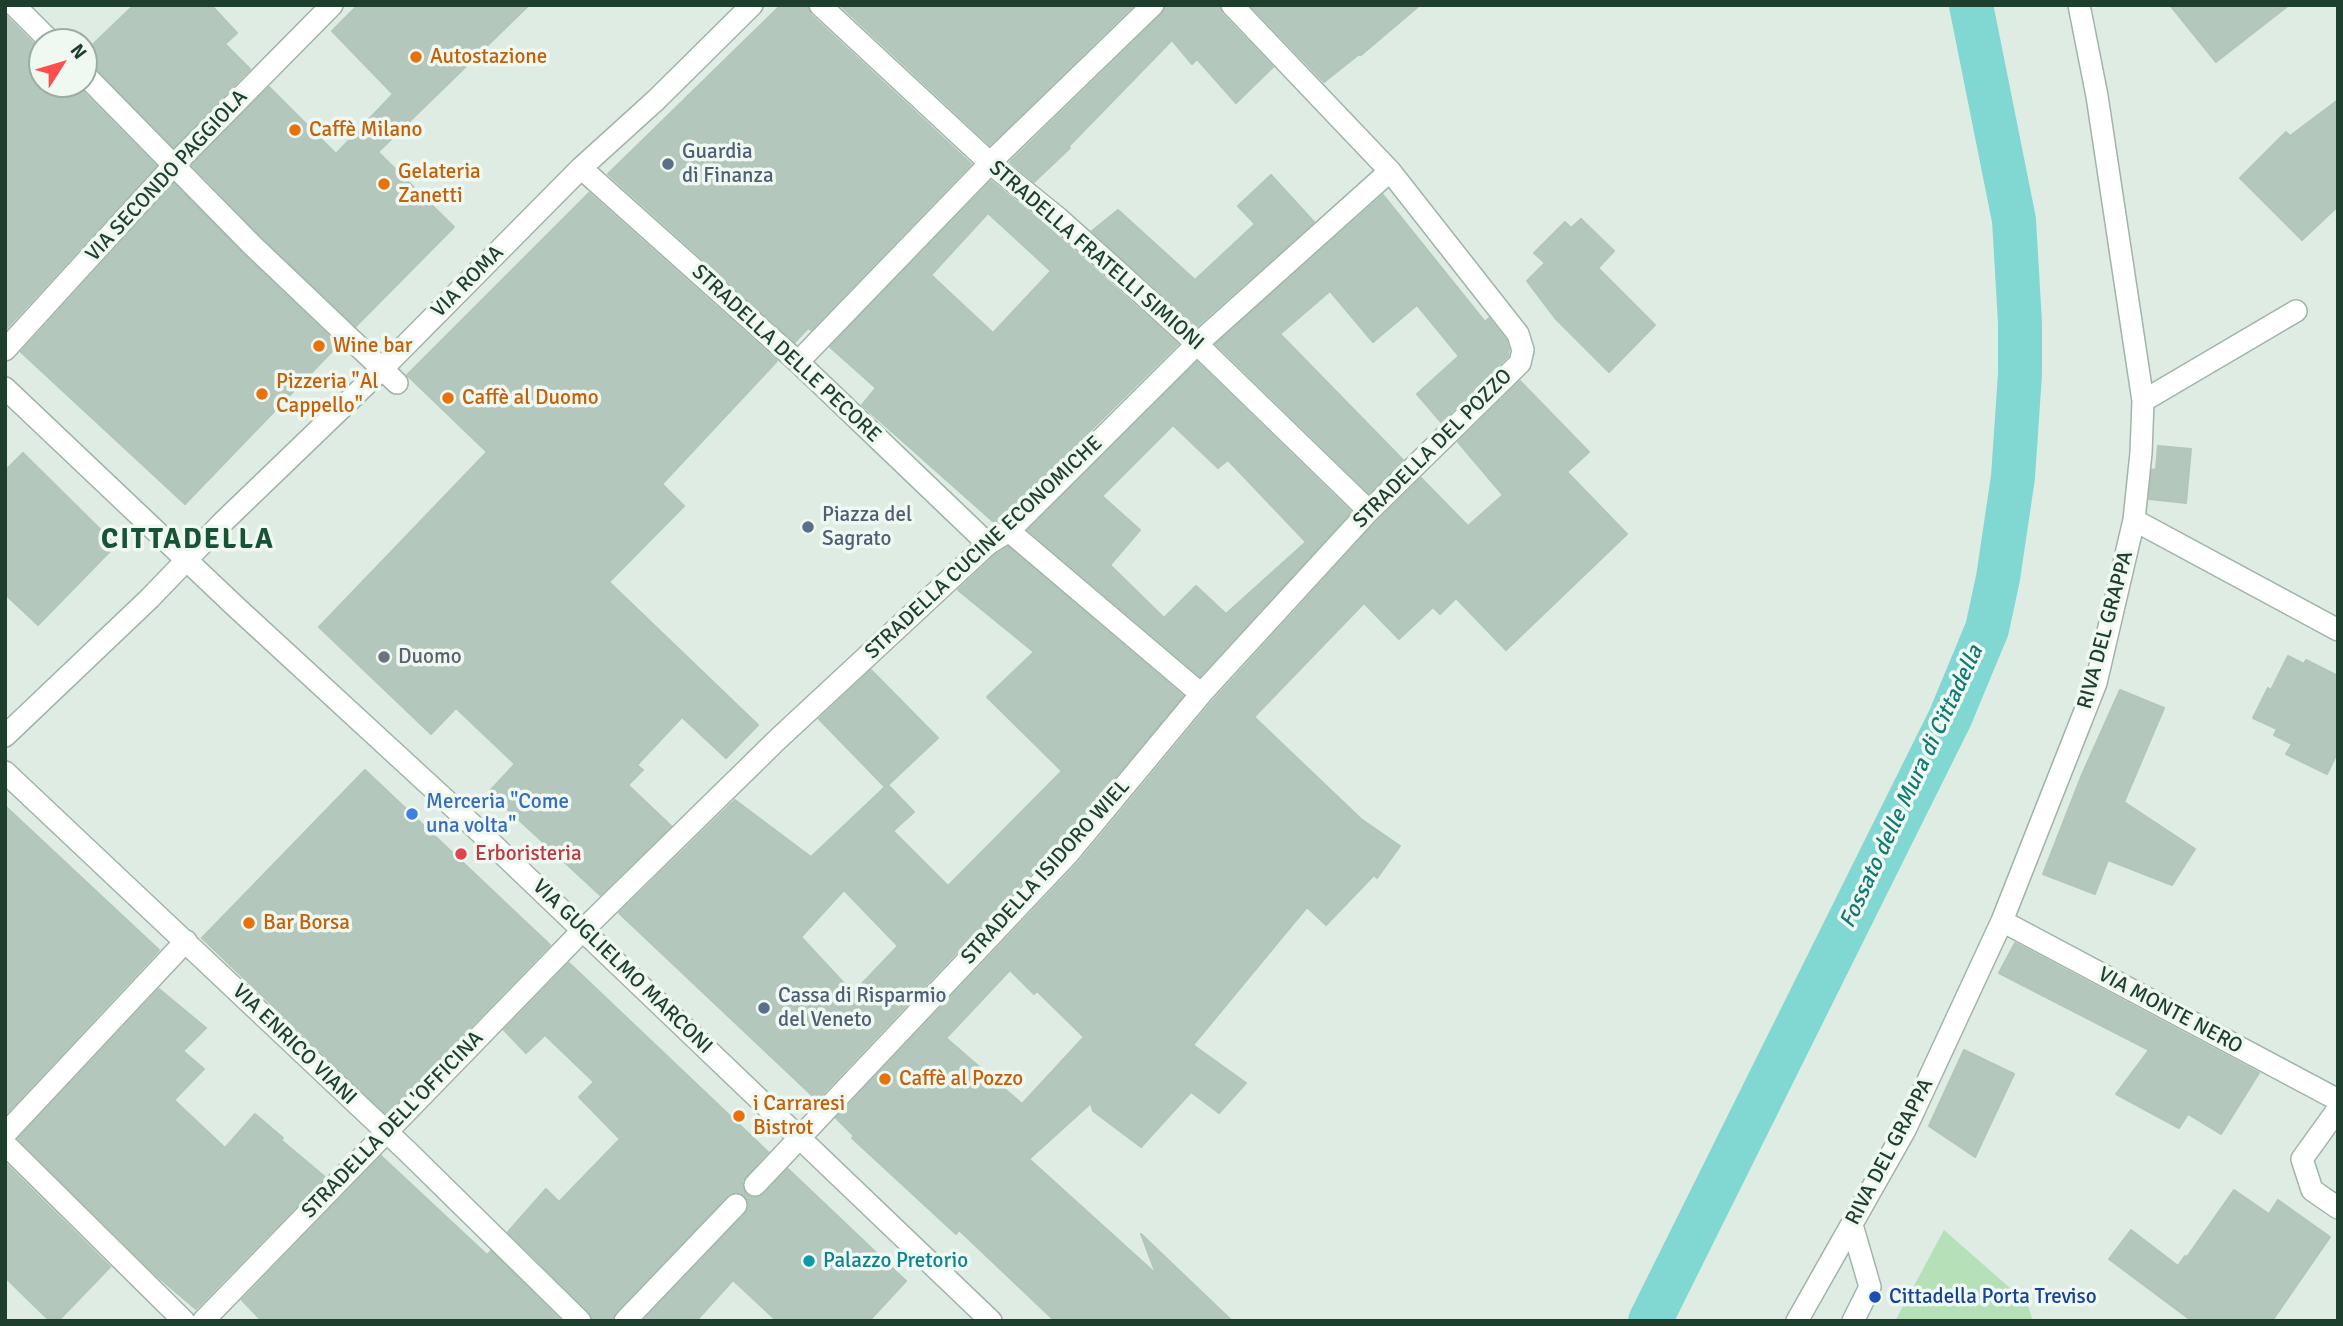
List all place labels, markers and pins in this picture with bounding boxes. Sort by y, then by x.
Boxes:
place label: Autostazione [430,44,547,70]
marker: Autostazione [408,49,424,65]
place label: Caffè Milano [309,117,422,143]
marker: Caffè Milano [287,122,303,138]
place label: Guardia di Finanza [682,139,774,189]
marker: Guardia di Finanza [660,156,676,172]
place label: Gelateria Zanetti [398,159,481,209]
marker: Gelateria Zanetti [376,176,392,192]
place label: Wine bar [333,333,413,359]
marker: Wine bar [311,338,327,354]
place label: Pizzeria "Al Cappello" [276,369,378,419]
place label: Caffè al Duomo [462,385,599,411]
marker: Pizzeria "Al Cappello" [254,386,270,402]
marker: Caffè al Duomo [440,390,456,406]
place label: Piazza del Sagrato [822,502,912,552]
marker: Piazza del Sagrato [800,519,816,535]
place label: Duomo [398,644,462,670]
marker: Duomo [376,649,392,665]
place label: Merceria "Come una volta" [426,789,569,839]
marker: Merceria "Come una volta" [404,806,420,822]
place label: Erboristeria [475,841,582,867]
marker: Erboristeria [453,846,469,862]
place label: Bar Borsa [263,910,350,936]
marker: Bar Borsa [241,915,257,931]
place label: Cassa di Risparmio del Veneto [778,983,947,1033]
marker: Cassa di Risparmio del Veneto [756,1000,772,1016]
place label: Caffè al Pozzo [899,1066,1023,1092]
marker: Caffè al Pozzo [877,1071,893,1087]
place label: i Carraresi Bistrot [753,1091,845,1141]
marker: i Carraresi Bistrot [731,1108,747,1124]
place label: Palazzo Pretorio [823,1248,968,1274]
marker: Palazzo Pretorio [801,1253,817,1269]
place label: Cittadella Porta Treviso [1889,1284,2097,1310]
marker: Cittadella Porta Treviso [1867,1289,1883,1305]

